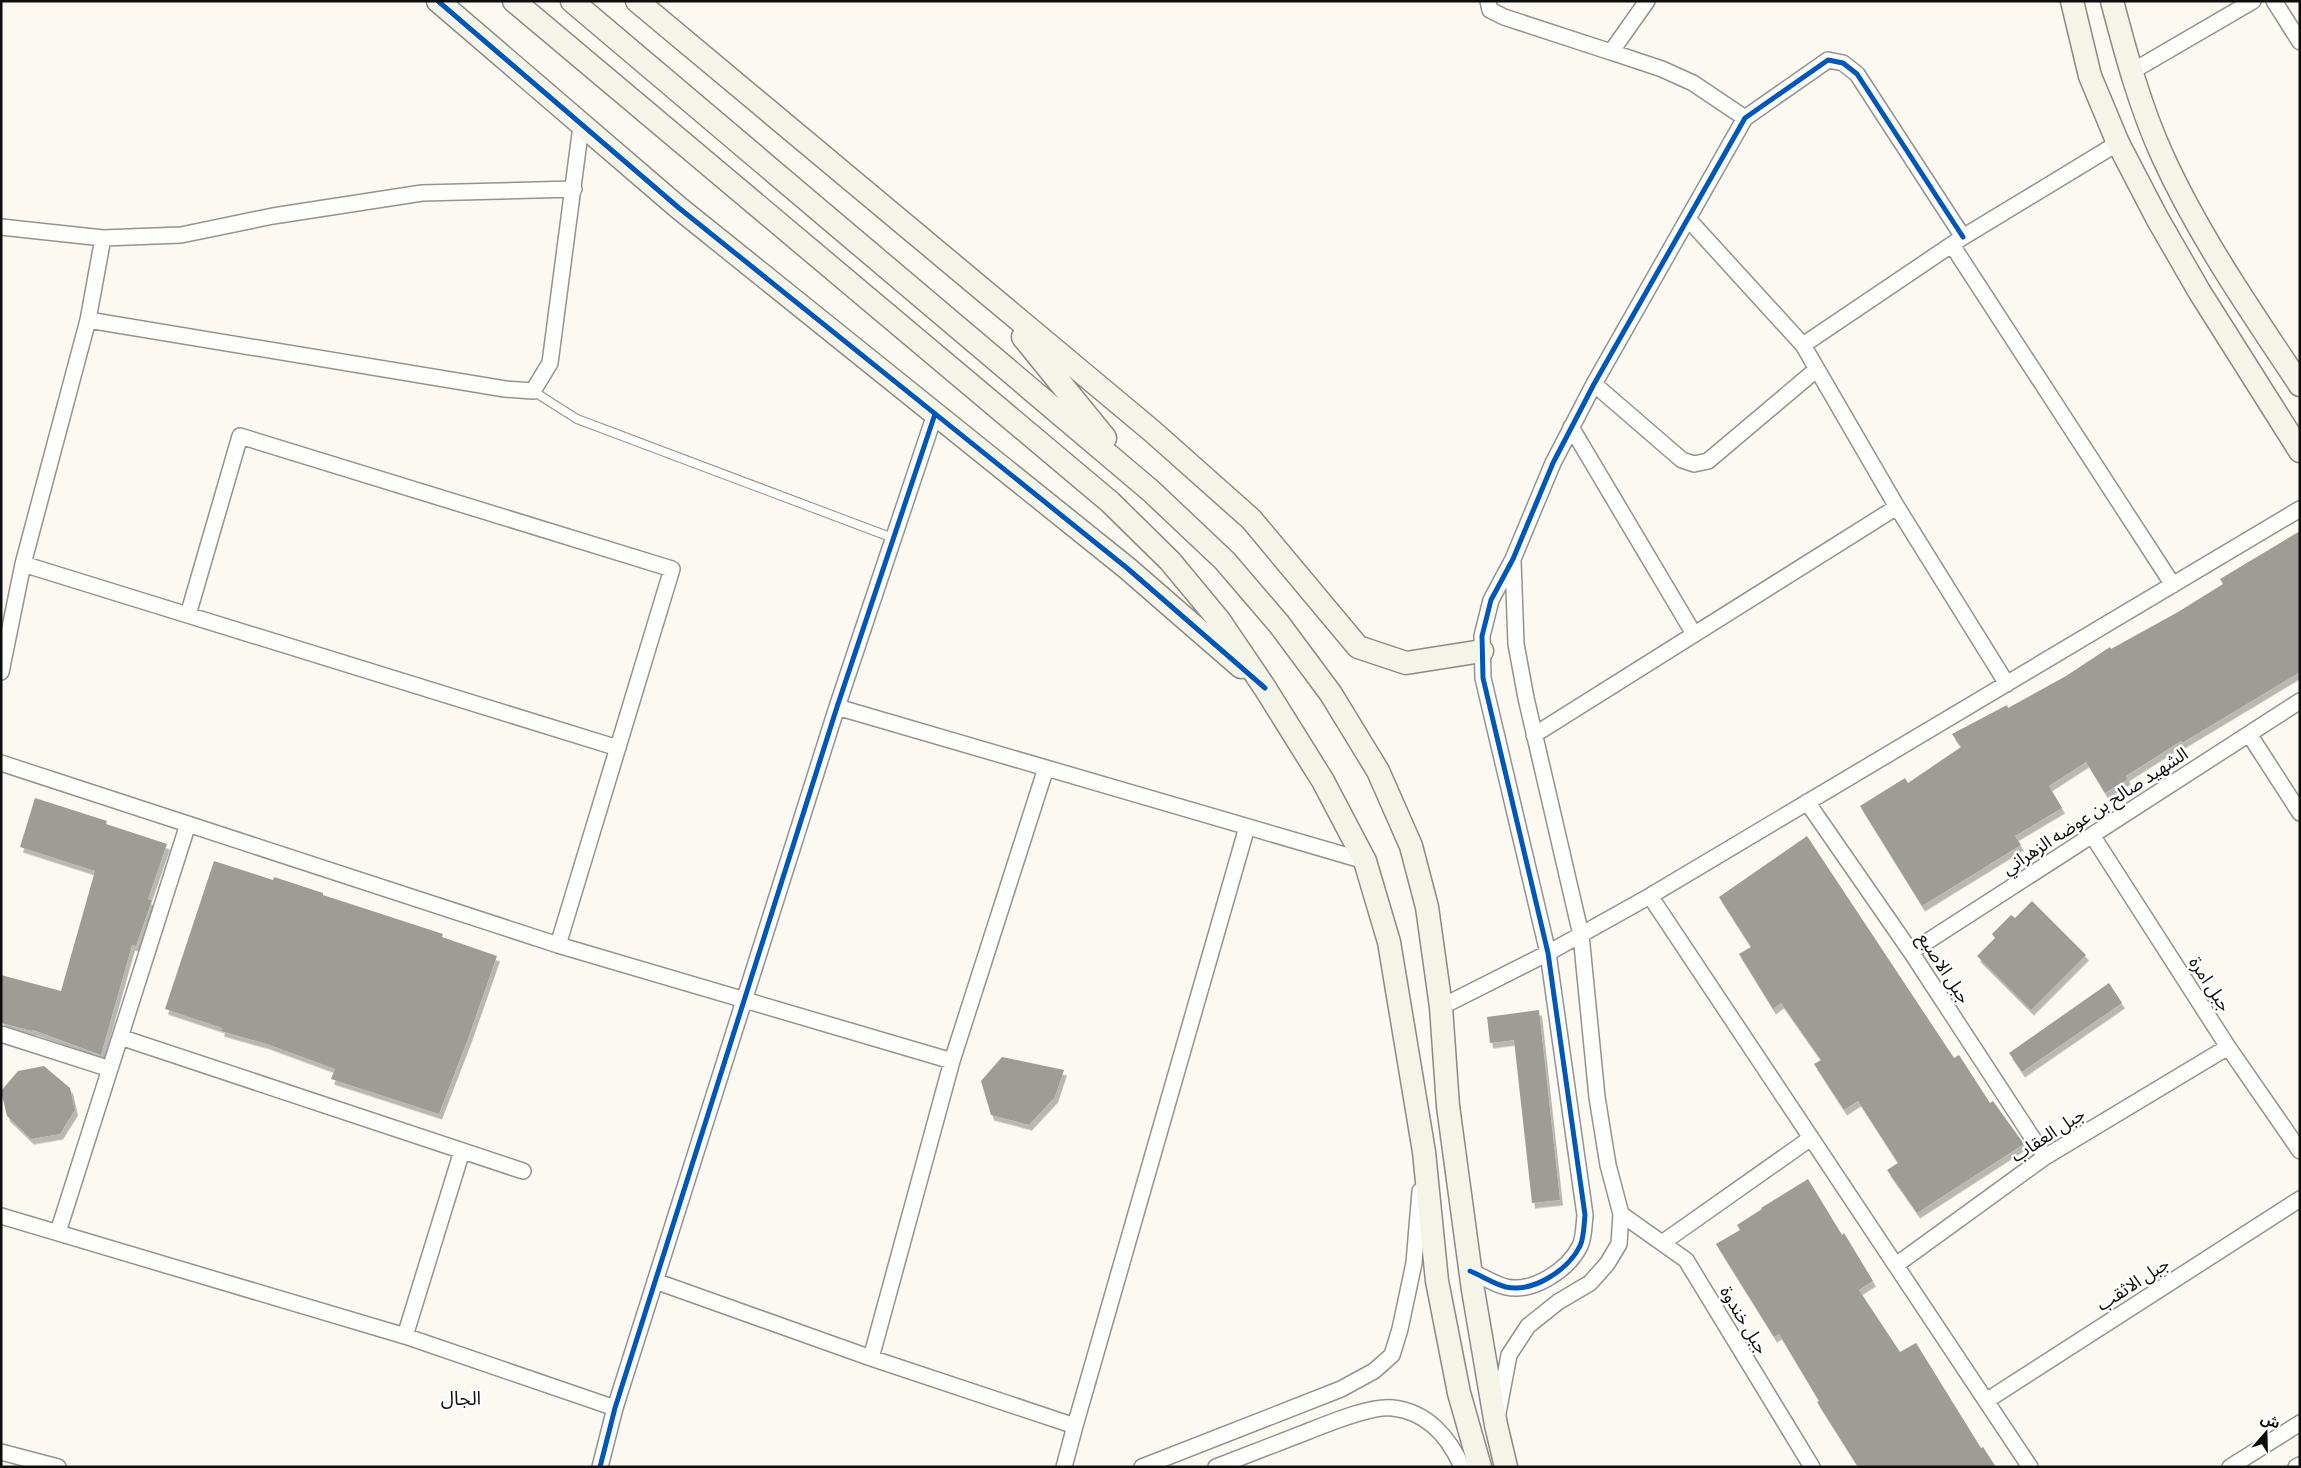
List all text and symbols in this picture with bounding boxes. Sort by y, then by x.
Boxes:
street label: الشهيد صالح بن عوضه الزهراني [1998,743,2193,881]
street label: جبل الاصبع [1910,928,1975,1009]
street label: جبل امرة [2184,952,2236,1016]
street label: جبل العقاب [2007,1103,2089,1167]
street label: جبل الاثقب [2093,1252,2173,1316]
street label: جبل خندوة [1715,1282,1773,1358]
district label: الجال [441,1387,481,1410]
north arrow [2241,1408,2291,1458]
text: ش [2258,1410,2282,1433]

